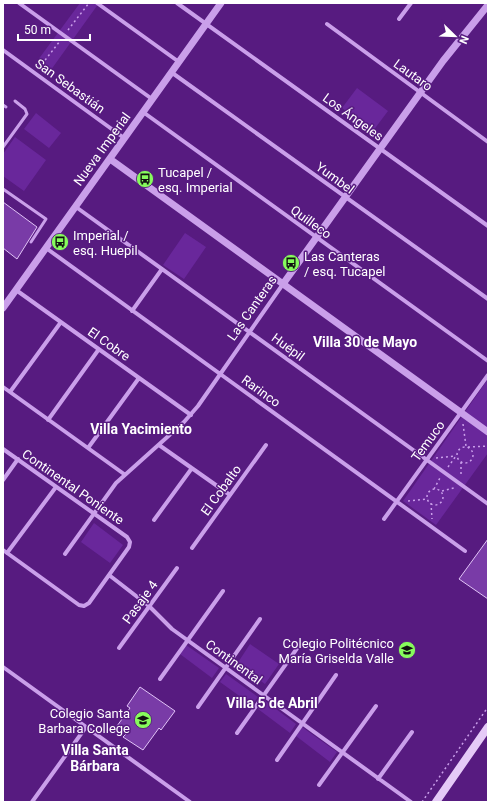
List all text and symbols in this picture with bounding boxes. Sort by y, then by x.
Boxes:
scale bar [18,16,90,42]
north arrow [435,16,475,56]
text: 50 m [24,23,51,37]
text: N [456,34,471,46]
street label: San Sebastián [32,56,108,116]
street label: Lautaro [391,56,435,94]
street label: Los Ángeles [320,90,386,144]
street label: Nueva Imperial [70,110,134,188]
street label: Yumbel [313,159,357,197]
place label: Tucapel / esq. Imperial [158,165,233,195]
bus stop icon: Tucapel / esq. Imperial [135,169,155,189]
street label: Quilleco [288,202,334,242]
place label: Imperial / esq. Huepil [73,228,138,258]
bus stop icon: Imperial / esq. Huepil [50,232,70,252]
place label: Las Canteras / esq. Tucapel [304,249,386,279]
bus stop icon: Las Canteras / esq. Tucapel [281,253,301,273]
street label: Las Canteras [224,272,280,343]
street label: El Cobre [85,324,133,364]
street label: Huépil [269,330,307,364]
district label: Villa 30 de Mayo [313,334,417,350]
street label: Rarinco [239,372,283,410]
street label: Temuco [408,418,448,464]
district label: Villa Yacimiento [90,421,192,437]
street label: Continental Poniente [19,446,127,528]
street label: El Cobalto [198,462,244,518]
street label: Pasaje 4 [119,577,161,626]
street label: Continental [203,636,265,688]
place label: Colegio Politécnico María Griselda Valle [279,636,394,666]
school or university icon: Colegio Politécnico María Griselda Valle [397,640,417,660]
district label: Villa 5 de Abril [226,695,318,711]
place label: Colegio Santa Barbara College [38,706,130,736]
school or university icon: Colegio Santa Barbara College [133,710,153,730]
district label: Villa Santa Bárbara [61,742,129,774]

